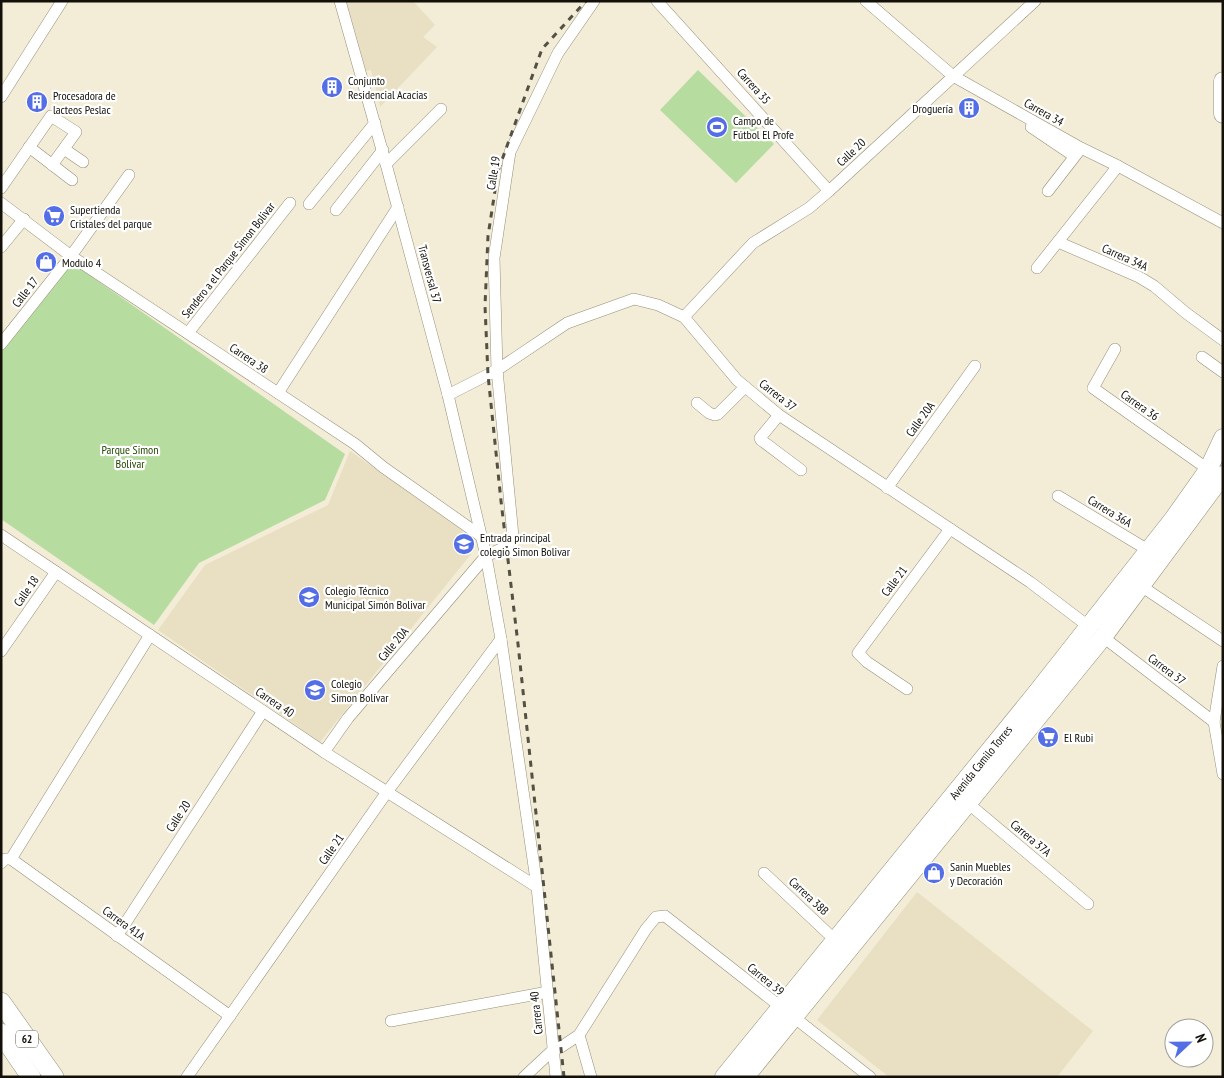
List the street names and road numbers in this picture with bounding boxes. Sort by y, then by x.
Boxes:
street label: Carrera 35 [734,65,774,107]
street label: Carrera 34 [1022,95,1067,129]
street label: Calle 20 [833,135,869,169]
street label: Calle 19 [483,155,503,191]
street label: Sendero a el Parque Simon Bolivar [178,199,278,321]
street label: Carrera 34A [1100,240,1151,274]
street label: Transversal 37 [415,243,445,305]
street label: Calle 17 [9,274,41,310]
street label: Carrera 38 [227,340,271,376]
street label: Carrera 37 [756,376,800,414]
street label: Carrera 36 [1118,386,1162,424]
street label: Calle 20A [902,398,938,439]
street label: Carrera 36A [1085,492,1135,530]
street label: Calle 21 [878,563,910,599]
street label: Calle 18 [10,573,42,609]
street label: Calle 20A [374,624,412,664]
street label: Carrera 37 [1145,650,1189,688]
street label: Carrera 40 [253,684,297,720]
street label: Avenida Camilo Torres [946,722,1015,802]
street label: Calle 20 [162,798,194,834]
street label: Carrera 37A [1008,817,1055,860]
street label: Calle 21 [315,831,347,867]
street label: Carrera 38B [786,874,832,918]
street label: Carrera 41A [100,903,148,944]
street label: Carrera 39 [745,960,787,998]
street label: Carrera 40 [526,991,546,1035]
road number: 62 [16,1030,38,1048]

